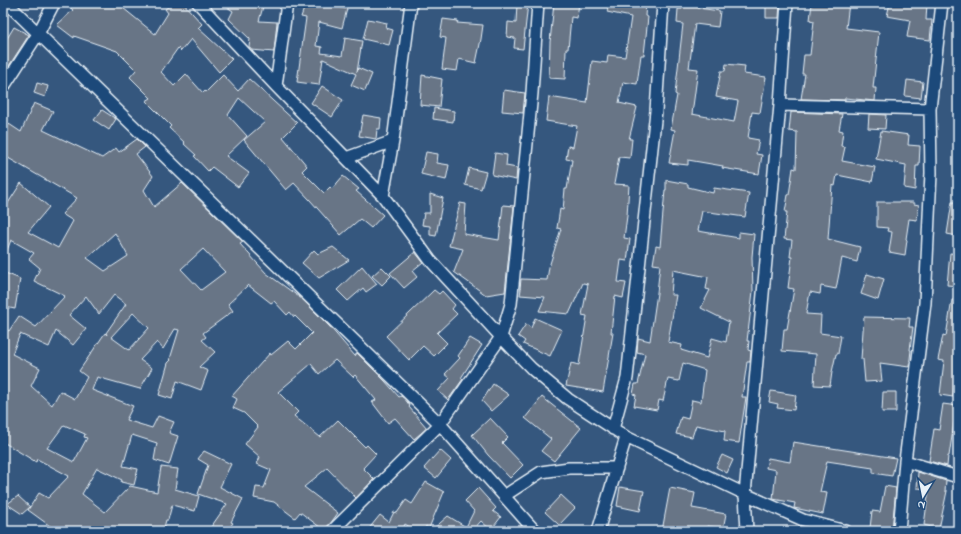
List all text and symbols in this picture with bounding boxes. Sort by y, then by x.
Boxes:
north arrow [903,476,943,516]
text: N [916,496,926,513]

